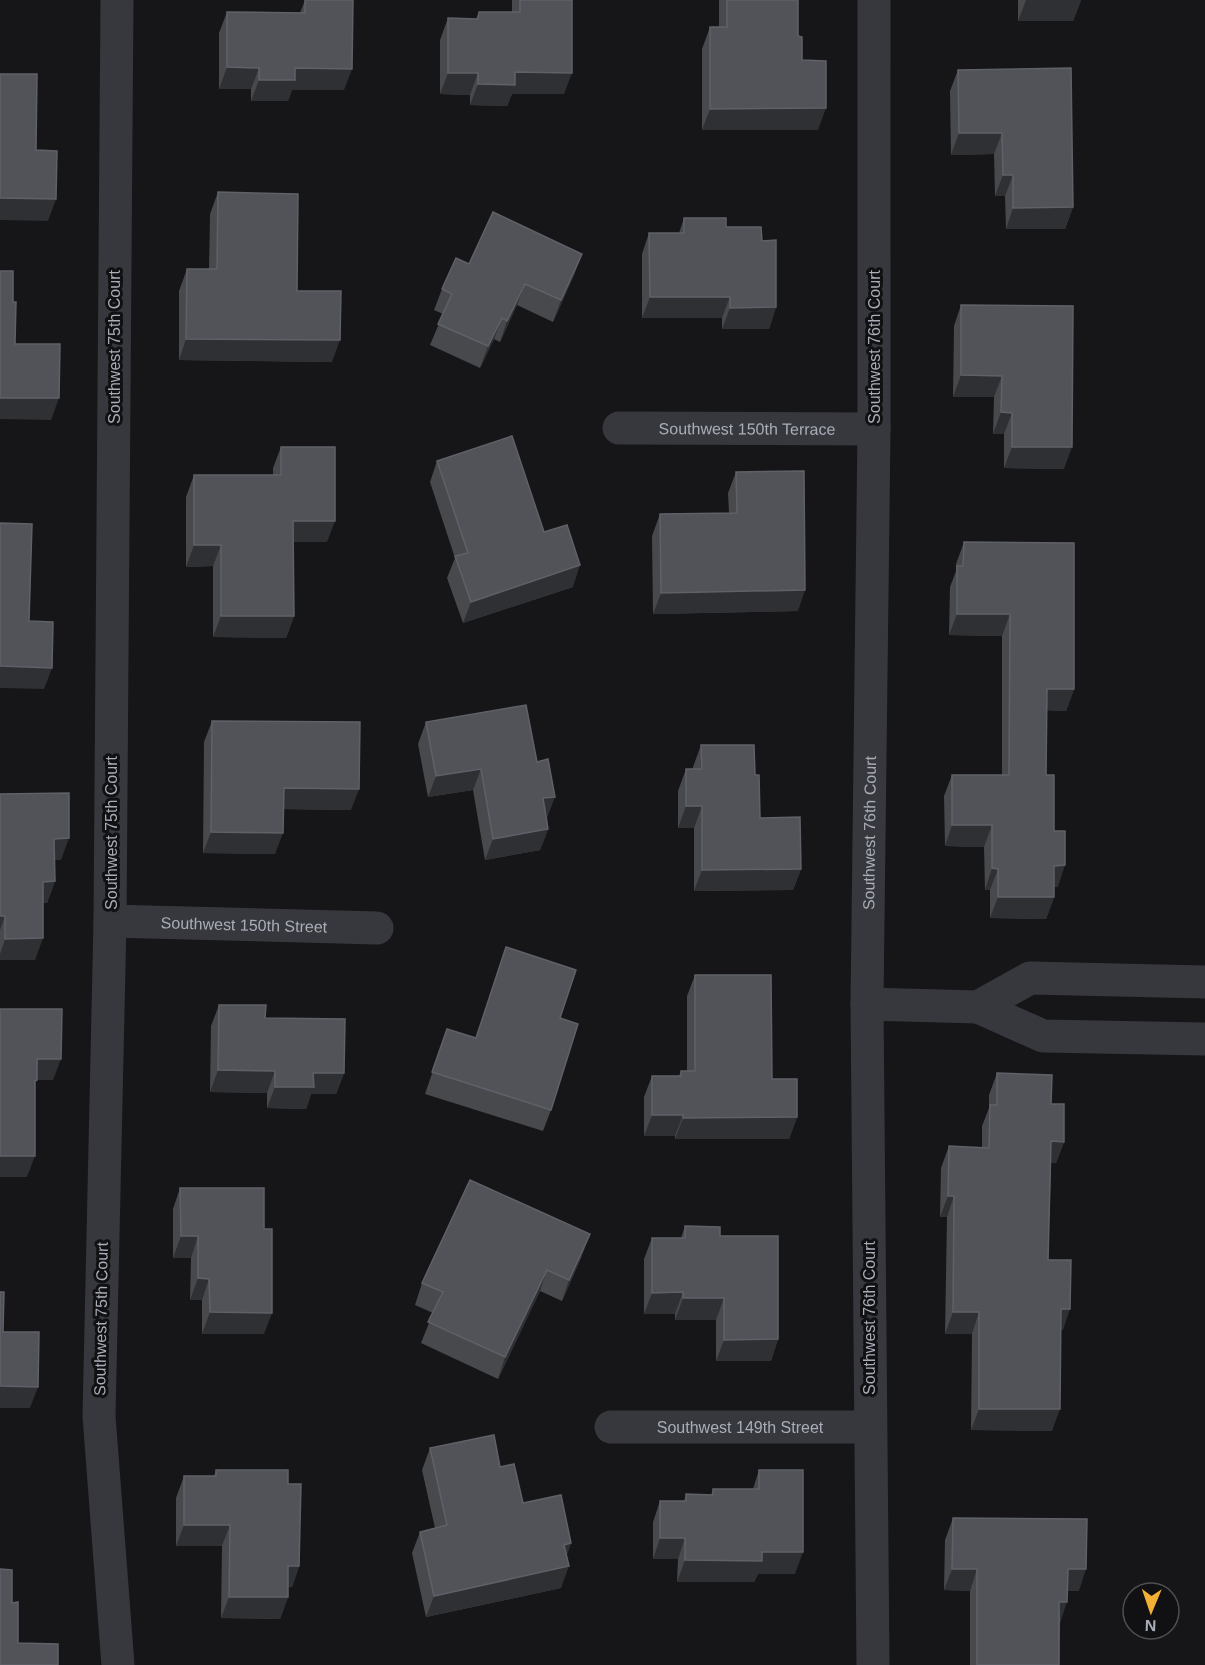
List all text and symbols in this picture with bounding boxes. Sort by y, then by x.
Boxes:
street label: Southwest 75th Court [106,270,123,424]
street label: Southwest 76th Court [866,270,883,424]
street label: Southwest 150th Terrace [659,420,836,437]
street label: Southwest 76th Court [860,755,879,910]
street label: Southwest 75th Court [103,756,120,910]
street label: Southwest 150th Street [161,914,328,935]
street label: Southwest 75th Court [91,1241,111,1396]
street label: Southwest 76th Court [861,1241,878,1395]
street label: Southwest 149th Street [657,1419,824,1436]
north arrow [1121,1581,1181,1641]
text: N [1144,1617,1157,1634]

